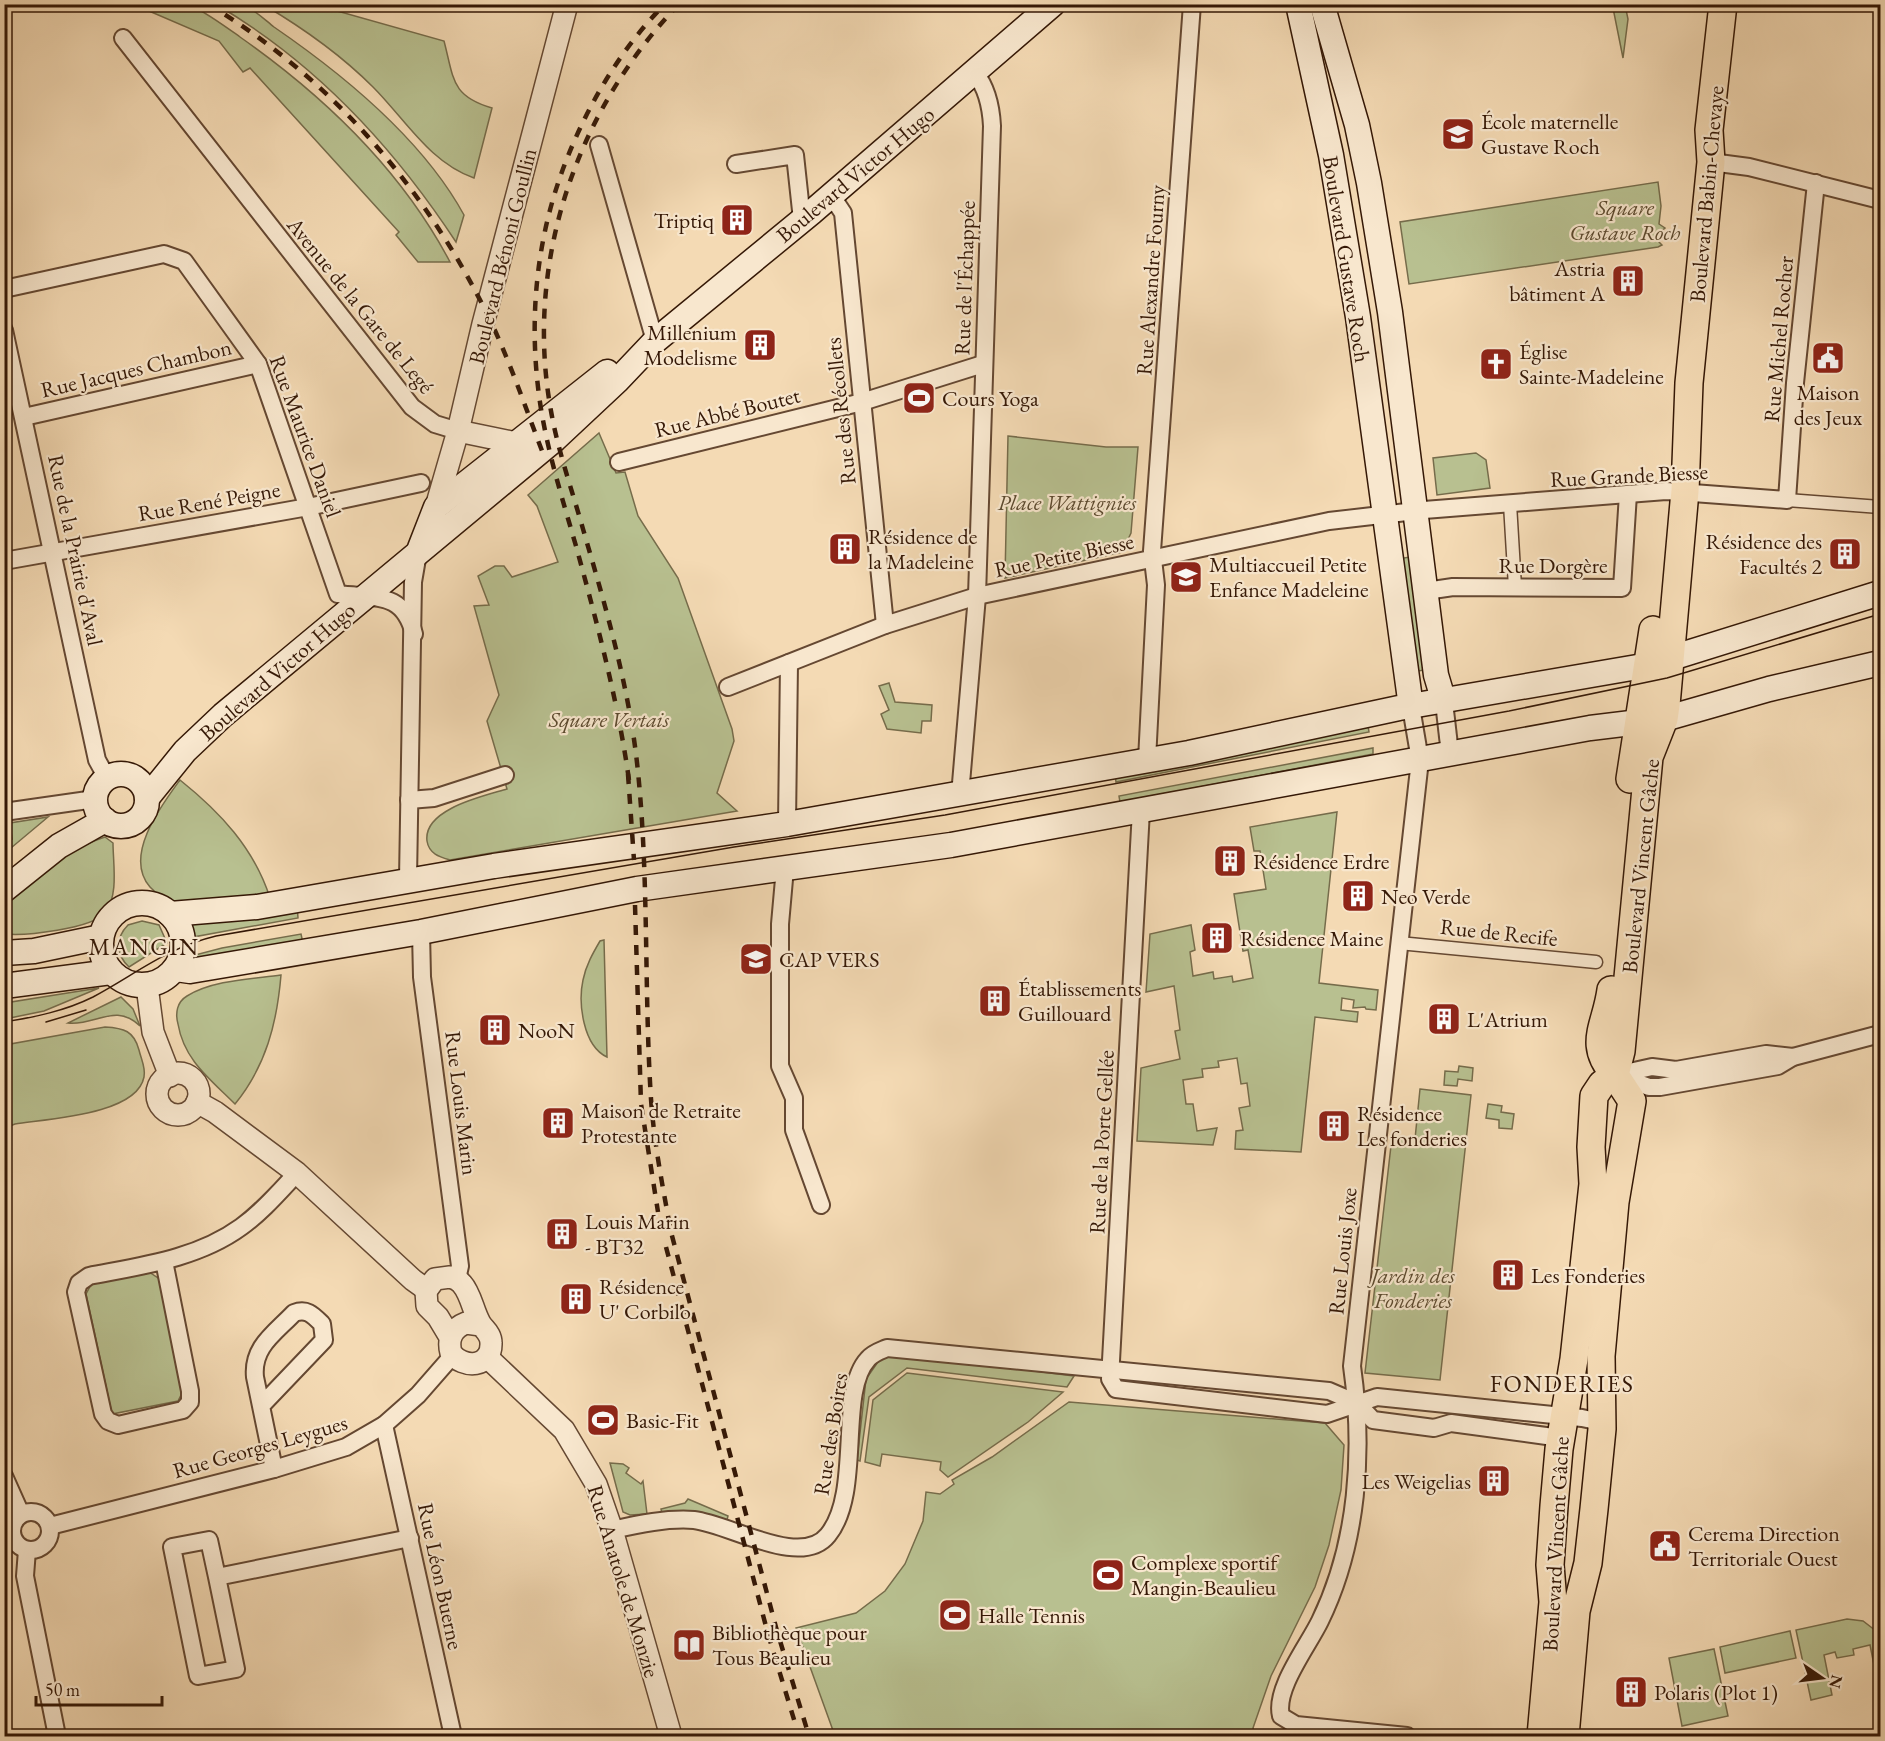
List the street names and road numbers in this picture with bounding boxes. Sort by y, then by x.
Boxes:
street label: Boulevard Babin-Chevaye [1683,84,1730,304]
street label: Boulevard Victor Hugo [770,99,941,249]
street label: Boulevard Bénoni Goullin [462,145,543,367]
street label: Boulevard Gustave Roch [1316,154,1377,365]
street label: Rue Alexandre Fourny [1129,183,1172,376]
street label: Rue de l'Échappée [947,200,982,356]
street label: Avenue de la Gare de Legé [280,210,441,400]
street label: Rue Michel Rocher [1757,254,1800,423]
street label: Rue Jacques Chambon [38,332,235,405]
street label: Rue des Récollets [818,336,863,486]
street label: Rue Maurice Daniel [263,351,348,521]
street label: Rue Abbé Boutet [651,380,803,445]
street label: Rue de la Prairie d'Aval [41,452,110,648]
street label: Rue Grande Biesse [1549,457,1709,494]
street label: Rue René Peigne [136,475,283,528]
street label: Rue Petite Biesse [992,526,1137,584]
street label: Rue Dorgère [1498,551,1608,580]
street label: Boulevard Victor Hugo [193,595,362,747]
street label: Boulevard Vincent Gâche [1615,757,1666,975]
street label: Rue de Recife [1439,912,1559,953]
street label: Rue Louis Marin [438,1029,485,1177]
street label: Rue de la Porte Gellée [1082,1049,1121,1235]
street label: Rue Louis Joxe [1321,1186,1364,1316]
street label: Rue des Boires [806,1371,854,1497]
street label: Rue Georges Leygues [169,1408,351,1485]
street label: Boulevard Vincent Gâche [1535,1435,1576,1652]
street label: Rue Anatole de Monzie [580,1481,667,1681]
street label: Rue Léon Buerne [411,1500,470,1652]

